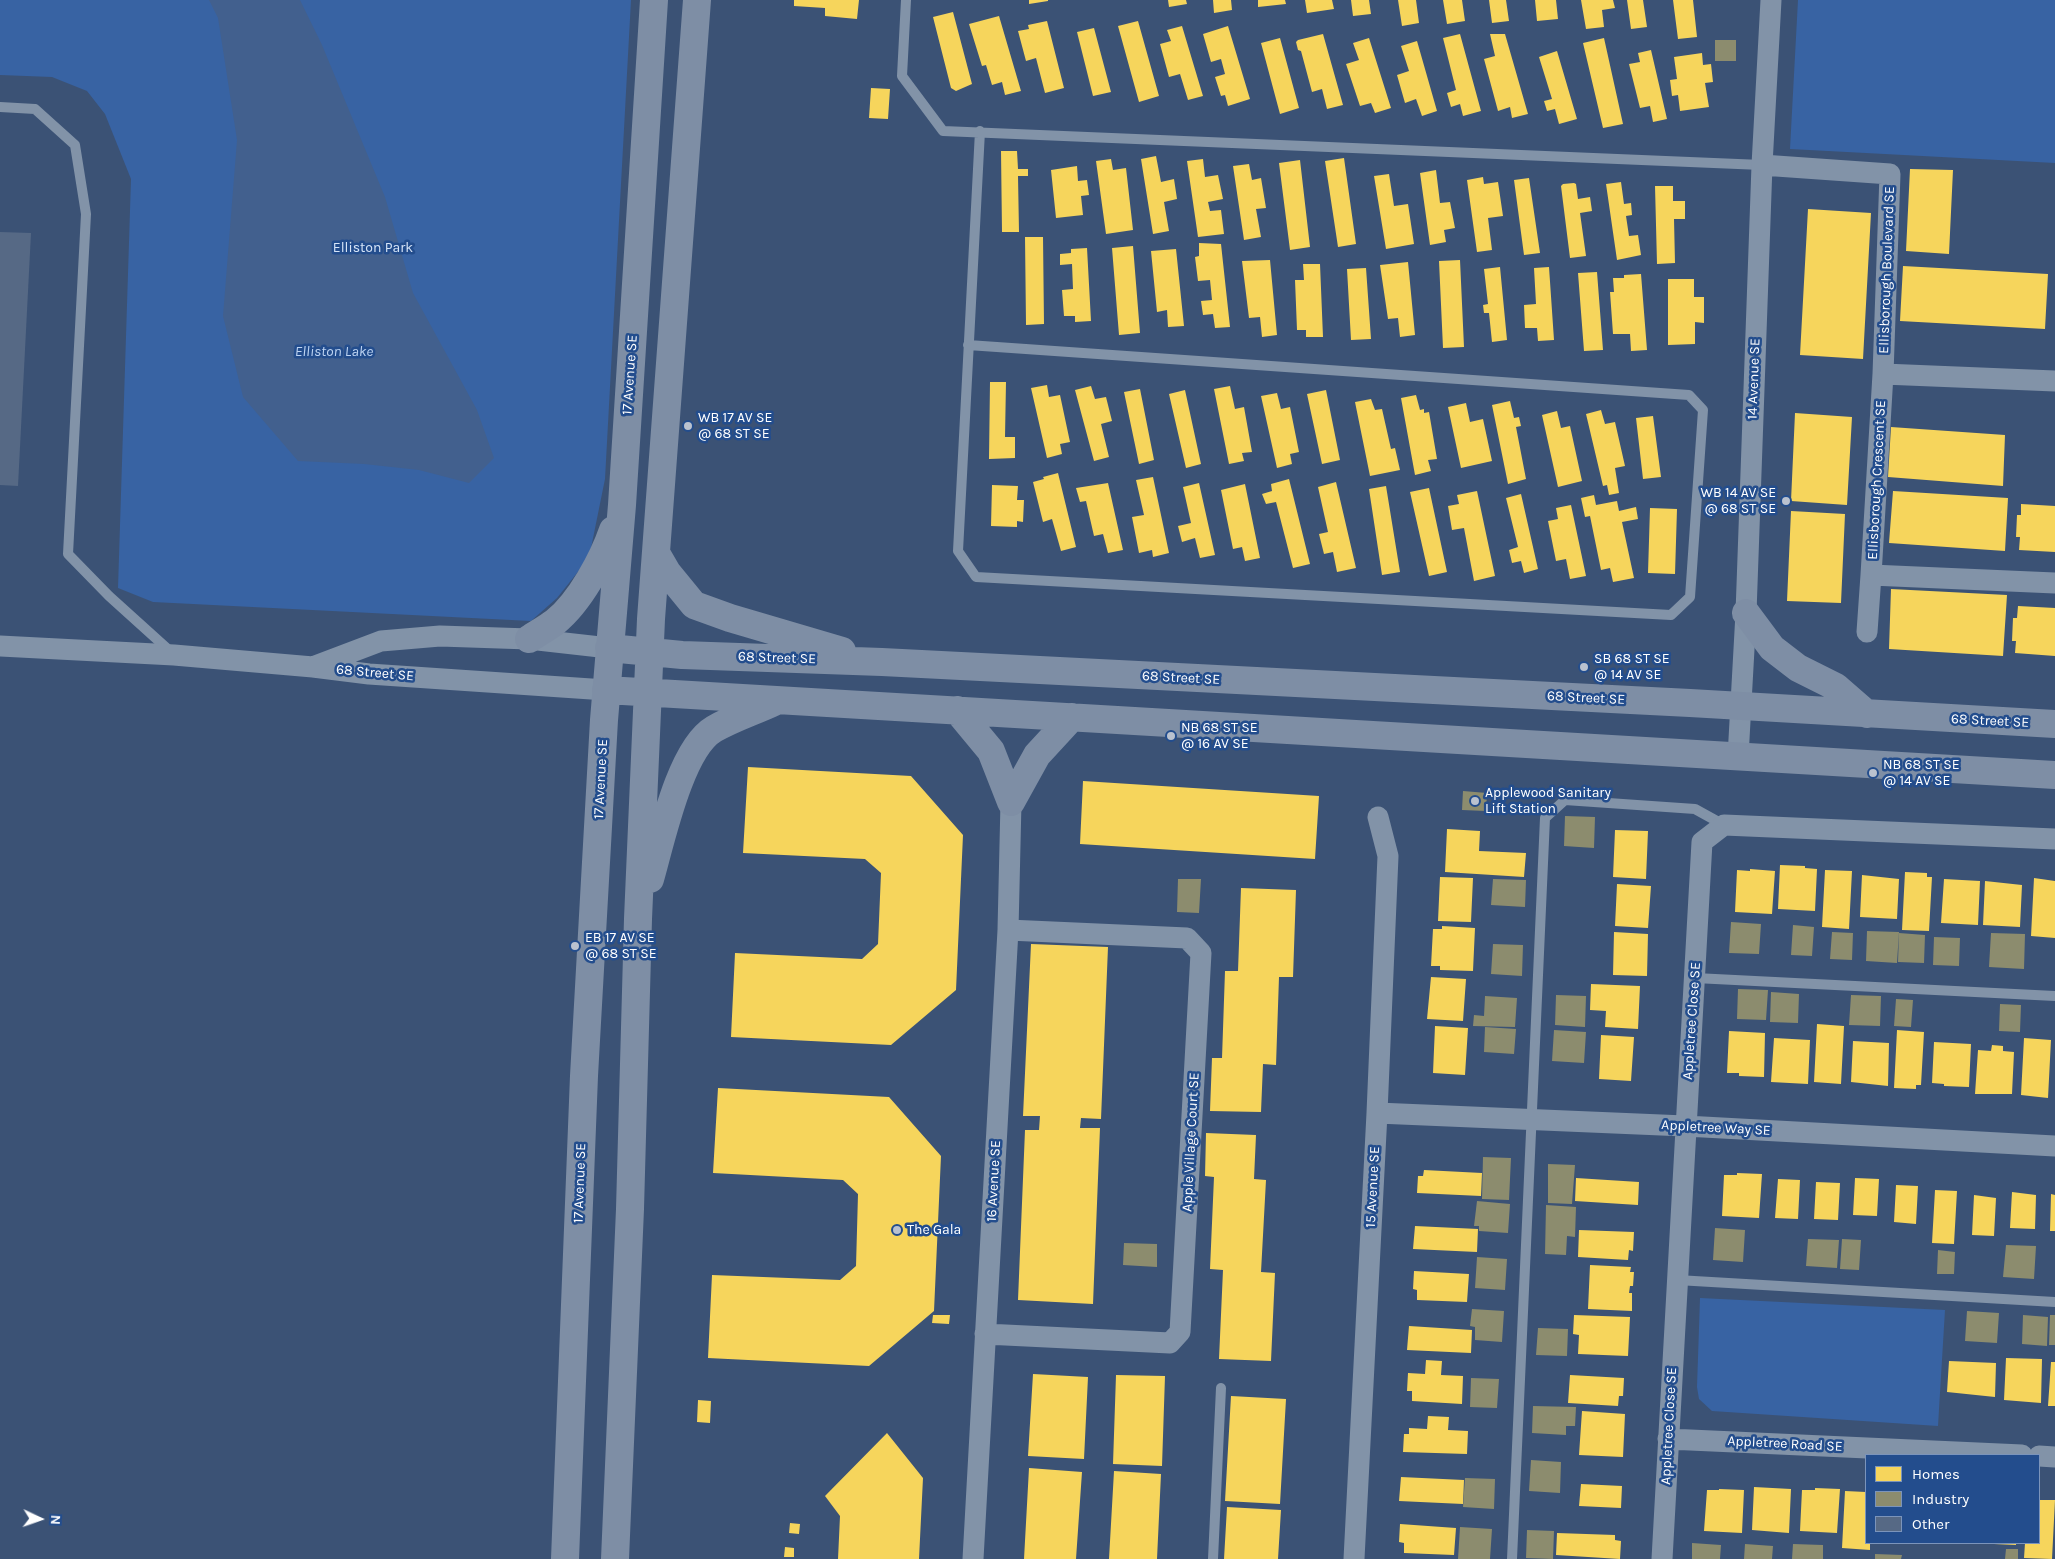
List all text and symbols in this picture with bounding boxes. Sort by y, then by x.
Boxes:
street label: Ellisborough Boulevard SE [1876,186,1898,354]
park label: Elliston Park [333,240,413,256]
street label: 17 Avenue SE [619,334,641,416]
street label: 14 Avenue SE [1744,338,1764,420]
water label: Elliston Lake [295,343,373,361]
street label: Ellisborough Crescent SE [1864,400,1890,560]
place label: WB 17 AV SE @ 68 ST SE [698,410,772,442]
marker: WB 17 AV SE @ 68 ST SE [682,420,694,432]
place label: WB 14 AV SE @ 68 ST SE [1701,485,1776,518]
marker: WB 14 AV SE @ 68 ST SE [1780,495,1792,507]
street label: 68 Street SE [738,648,816,668]
place label: SB 68 ST SE @ 14 AV SE [1594,651,1670,684]
street label: 68 Street SE [335,661,415,685]
marker: SB 68 ST SE @ 14 AV SE [1578,661,1590,673]
street label: 68 Street SE [1142,668,1220,688]
street label: 68 Street SE [1547,688,1625,708]
street label: 68 Street SE [1951,711,2029,731]
place label: NB 68 ST SE @ 16 AV SE [1181,720,1258,752]
marker: NB 68 ST SE @ 16 AV SE [1165,730,1177,742]
street label: 17 Avenue SE [591,738,611,820]
place label: NB 68 ST SE @ 14 AV SE [1883,757,1960,790]
marker: NB 68 ST SE @ 14 AV SE [1867,767,1879,779]
place label: Applewood Sanitary Lift Station [1485,785,1611,818]
marker: Applewood Sanitary Lift Station [1469,795,1481,807]
place label: EB 17 AV SE @ 68 ST SE [585,930,657,962]
marker: EB 17 AV SE @ 68 ST SE [569,940,581,952]
street label: Appletree Close SE [1680,962,1704,1080]
street label: Apple Village Court SE [1179,1072,1203,1212]
street label: Appletree Way SE [1661,1117,1771,1139]
street label: 16 Avenue SE [983,1140,1005,1222]
street label: 17 Avenue SE [570,1143,590,1223]
street label: 15 Avenue SE [1362,1146,1384,1228]
place label: The Gala [907,1222,961,1238]
marker: The Gala [891,1224,903,1236]
street label: Appletree Close SE [1658,1367,1680,1485]
street label: Appletree Road SE [1727,1433,1843,1455]
legend [1865,1454,2040,1544]
text: Homes [1912,1465,1960,1483]
text: Industry [1912,1490,1969,1508]
north arrow [15,1494,65,1544]
text: N [47,1514,64,1525]
text: Other [1912,1515,1950,1533]

